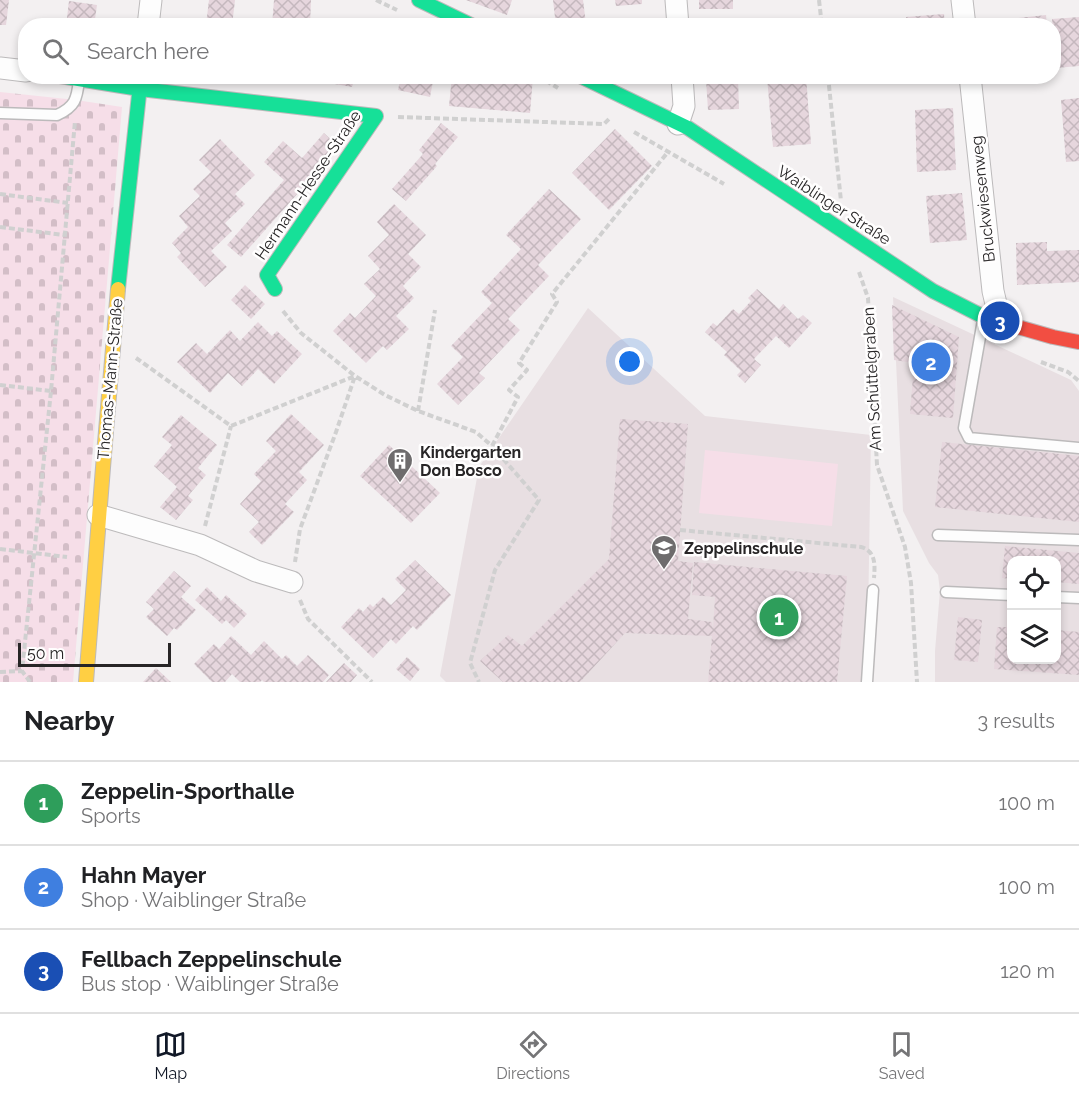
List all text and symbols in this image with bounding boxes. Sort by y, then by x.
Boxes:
search box [18,18,1061,84]
icon: search [39,35,72,68]
text: Search here [87,38,209,64]
street label: Hermann-Hesse-Straße [251,107,365,263]
street label: Bruckwiesenweg [967,135,999,263]
street label: Waiblinger Straße [774,161,894,249]
street label: Thomas-Mann-Straße [93,297,127,461]
pin: 3 [980,298,1020,344]
street label: Am Schüttelgraben [859,307,885,451]
pin: 2 [912,340,950,385]
your location [615,347,644,376]
place label: Kindergarten Don Bosco [420,443,521,480]
building icon: Kindergarten Don Bosco [385,446,415,484]
school or university icon: Zeppelinschule [649,533,679,571]
place label: Zeppelinschule [684,539,804,558]
map controls [1007,556,1061,664]
button: locate [1007,556,1061,610]
pin: 1 [760,594,798,640]
button: layers [1007,610,1061,664]
scale bar [18,640,171,668]
text: 50 m [27,644,64,663]
text: Nearby [24,706,114,736]
text: 3 results [977,709,1055,733]
text: Zeppelin-Sporthalle [81,778,295,804]
text: 1 [39,791,48,815]
text: 100 m [998,791,1055,815]
text: Sports [81,804,141,828]
text: Hahn Mayer [81,862,206,888]
text: 2 [38,875,49,899]
text: 100 m [998,875,1055,899]
text: Shop · Waiblinger Straße [81,888,306,912]
text: Fellbach Zeppelinschule [81,946,342,972]
text: 3 [38,959,49,983]
text: 120 m [1000,959,1055,983]
text: Bus stop · Waiblinger Straße [81,972,339,996]
tab: Map [154,1028,187,1083]
tab: Directions [496,1028,570,1083]
tab: Saved [879,1028,925,1083]

